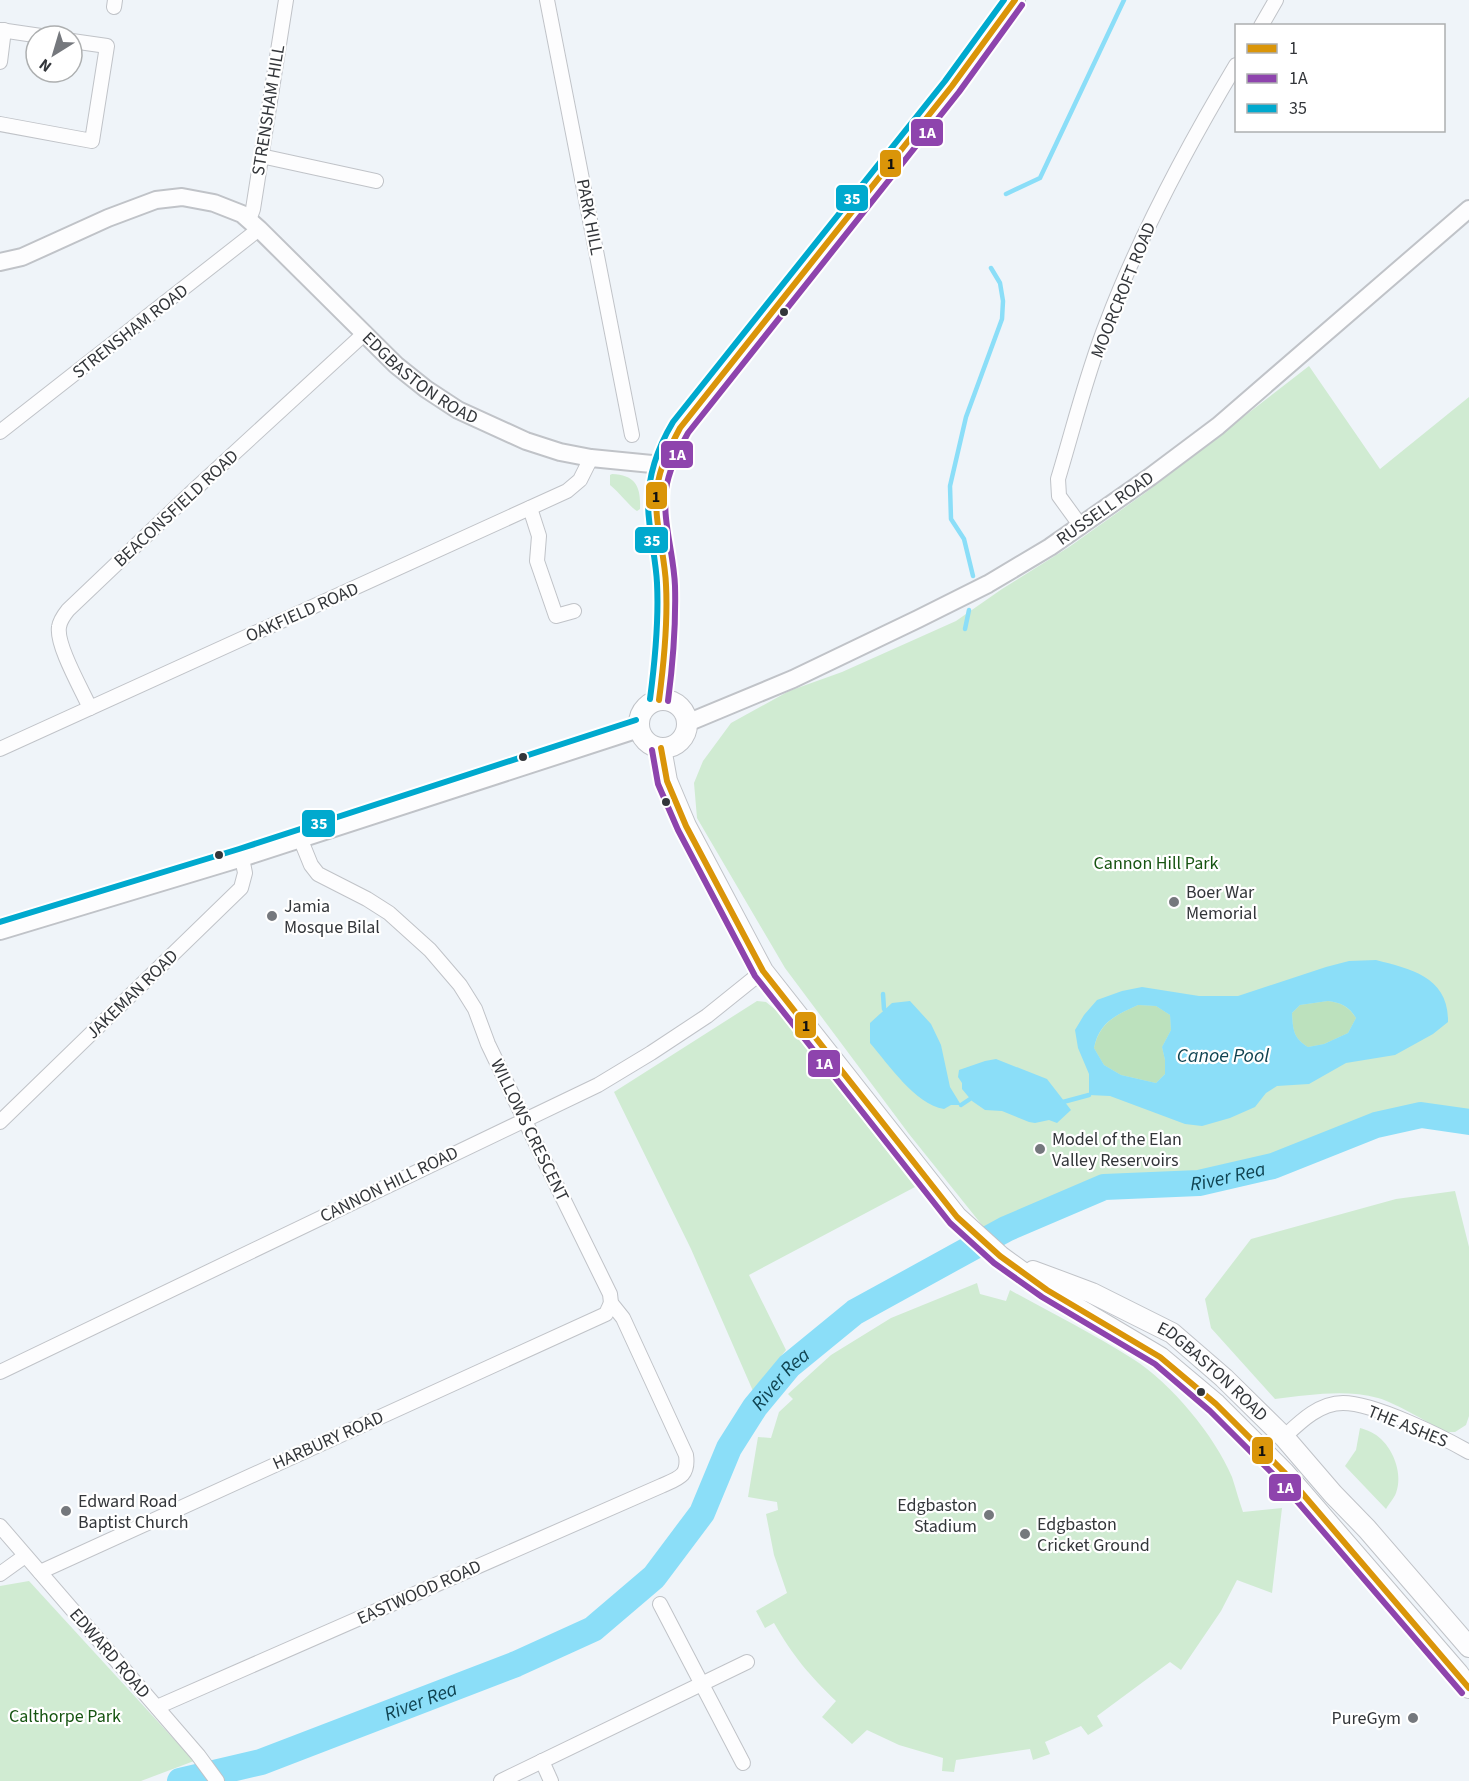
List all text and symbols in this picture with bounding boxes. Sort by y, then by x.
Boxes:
north arrow [24,24,84,84]
legend [1235,24,1445,132]
text: 1 [1289,36,1298,61]
street label: STRENSHAM HILL [246,43,291,177]
text: N [35,53,56,77]
text: 1A [1289,66,1308,91]
text: 35 [1289,96,1307,121]
line badge: 1A [910,118,944,147]
text: 1A [918,122,937,144]
line badge: 1 [879,149,902,178]
text: 1 [887,153,895,175]
street label: PARK HILL [570,177,609,258]
line badge: 35 [835,184,869,212]
text: 35 [844,188,860,210]
street label: MOORCROFT ROAD [1085,218,1162,362]
street label: STRENSHAM ROAD [67,278,194,385]
unlabelled marker [778,306,790,318]
street label: EDGBASTON ROAD [356,326,482,430]
line badge: 1A [660,440,694,469]
street label: BEACONSFIELD ROAD [109,444,244,573]
text: 1A [668,444,687,466]
street label: RUSSELL ROAD [1051,465,1159,551]
line badge: 1 [645,481,668,510]
text: 1 [652,486,660,508]
line badge: 35 [634,526,669,554]
text: 35 [644,530,660,552]
street label: OAKFIELD ROAD [242,576,363,649]
unlabelled marker [517,751,529,763]
unlabelled marker [660,796,672,808]
line badge: 35 [301,809,336,838]
text: 35 [311,813,327,835]
unlabelled marker [213,849,225,861]
park label: Cannon Hill Park [1094,851,1219,876]
place label: Boer War Memorial [1186,880,1257,926]
place label: Jamia Mosque Bilal [284,894,380,940]
marker: Boer War Memorial [1167,895,1181,909]
marker: Jamia Mosque Bilal [265,909,279,923]
street label: JAKEMAN ROAD [81,944,184,1045]
line badge: 1 [794,1011,817,1039]
text: 1 [802,1015,810,1037]
water label: Canoe Pool [1177,1042,1269,1070]
line badge: 1A [807,1049,841,1078]
text: 1A [815,1053,834,1075]
street label: WILLOWS CRESCENT [484,1055,575,1206]
place label: Model of the Elan Valley Reservoirs [1052,1127,1182,1173]
street label: CANNON HILL ROAD [316,1140,463,1229]
marker: Model of the Elan Valley Reservoirs [1033,1142,1047,1156]
water label: River Rea [1190,1155,1269,1198]
street label: EDGBASTON ROAD [1153,1316,1273,1427]
water label: River Rea [745,1341,816,1417]
unlabelled marker [1195,1386,1207,1398]
street label: THE ASHES [1364,1399,1452,1454]
street label: HARBURY ROAD [269,1405,388,1476]
line badge: 1 [1251,1436,1274,1465]
text: 1 [1258,1440,1266,1462]
line badge: 1A [1268,1473,1302,1502]
text: 1A [1276,1477,1295,1499]
place label: Edward Road Baptist Church [78,1489,189,1535]
place label: Edgbaston Stadium [897,1493,977,1539]
marker: Edward Road Baptist Church [59,1504,73,1518]
marker: Edgbaston Stadium [982,1508,996,1522]
place label: Edgbaston Cricket Ground [1037,1512,1150,1558]
marker: Edgbaston Cricket Ground [1018,1527,1032,1541]
street label: EASTWOOD ROAD [353,1554,485,1631]
street label: EDWARD ROAD [63,1603,156,1704]
water label: River Rea [380,1675,462,1728]
park label: Calthorpe Park [9,1704,121,1729]
place label: PureGym [1332,1706,1401,1731]
marker: PureGym [1406,1711,1420,1725]

